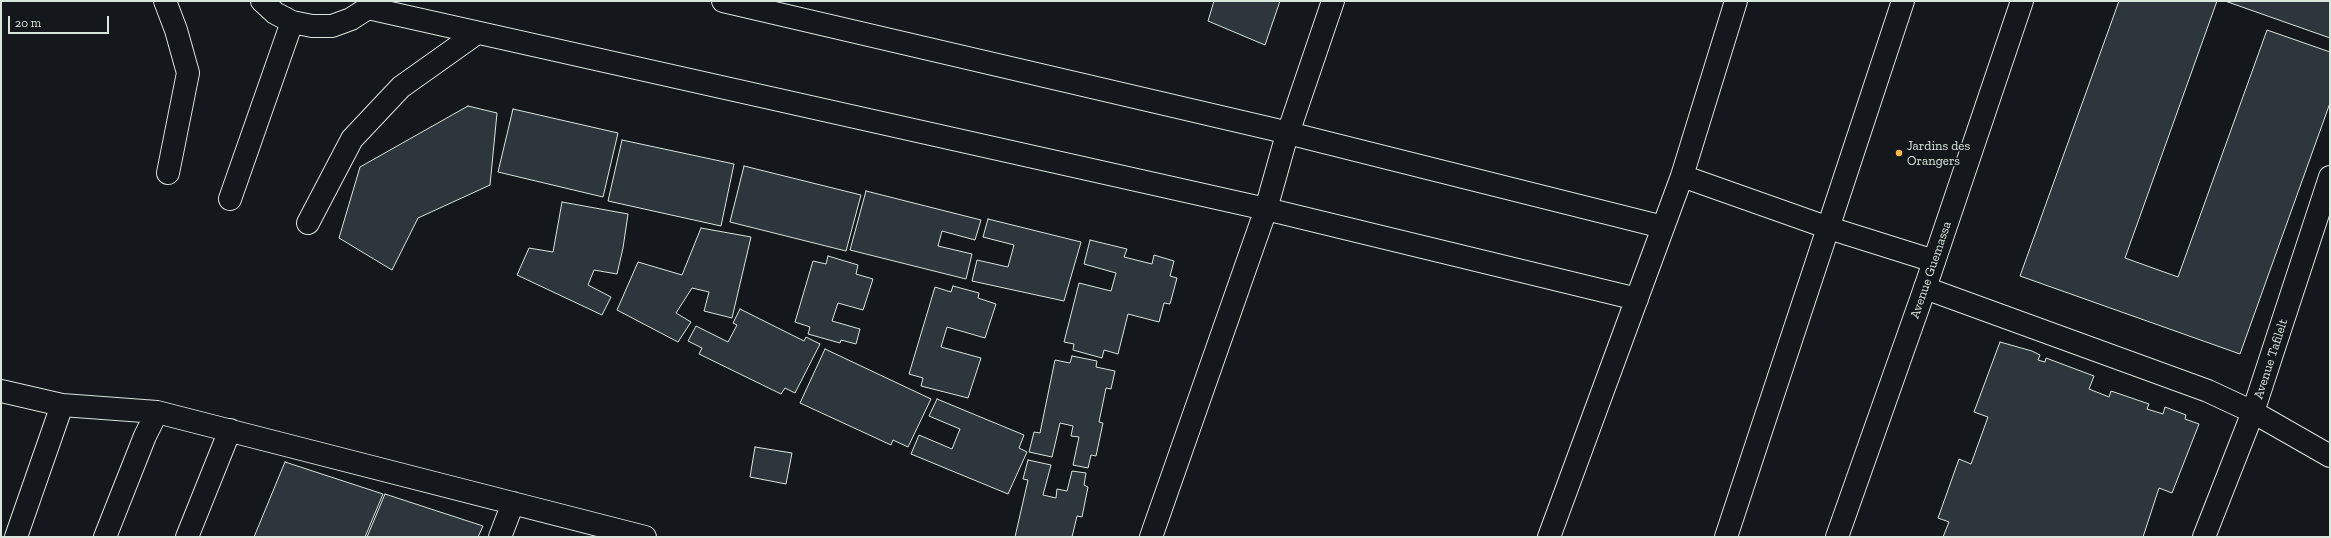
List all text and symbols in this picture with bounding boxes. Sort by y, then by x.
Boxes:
scale bar [10,8,111,34]
text: 20 m [15,16,41,30]
place label: Jardins des Orangers [1907,138,1970,169]
marker: Jardins des Orangers [1894,148,1904,158]
street label: Avenue Guemassa [1907,219,1955,321]
street label: Avenue Tafilelt [2251,317,2291,401]

